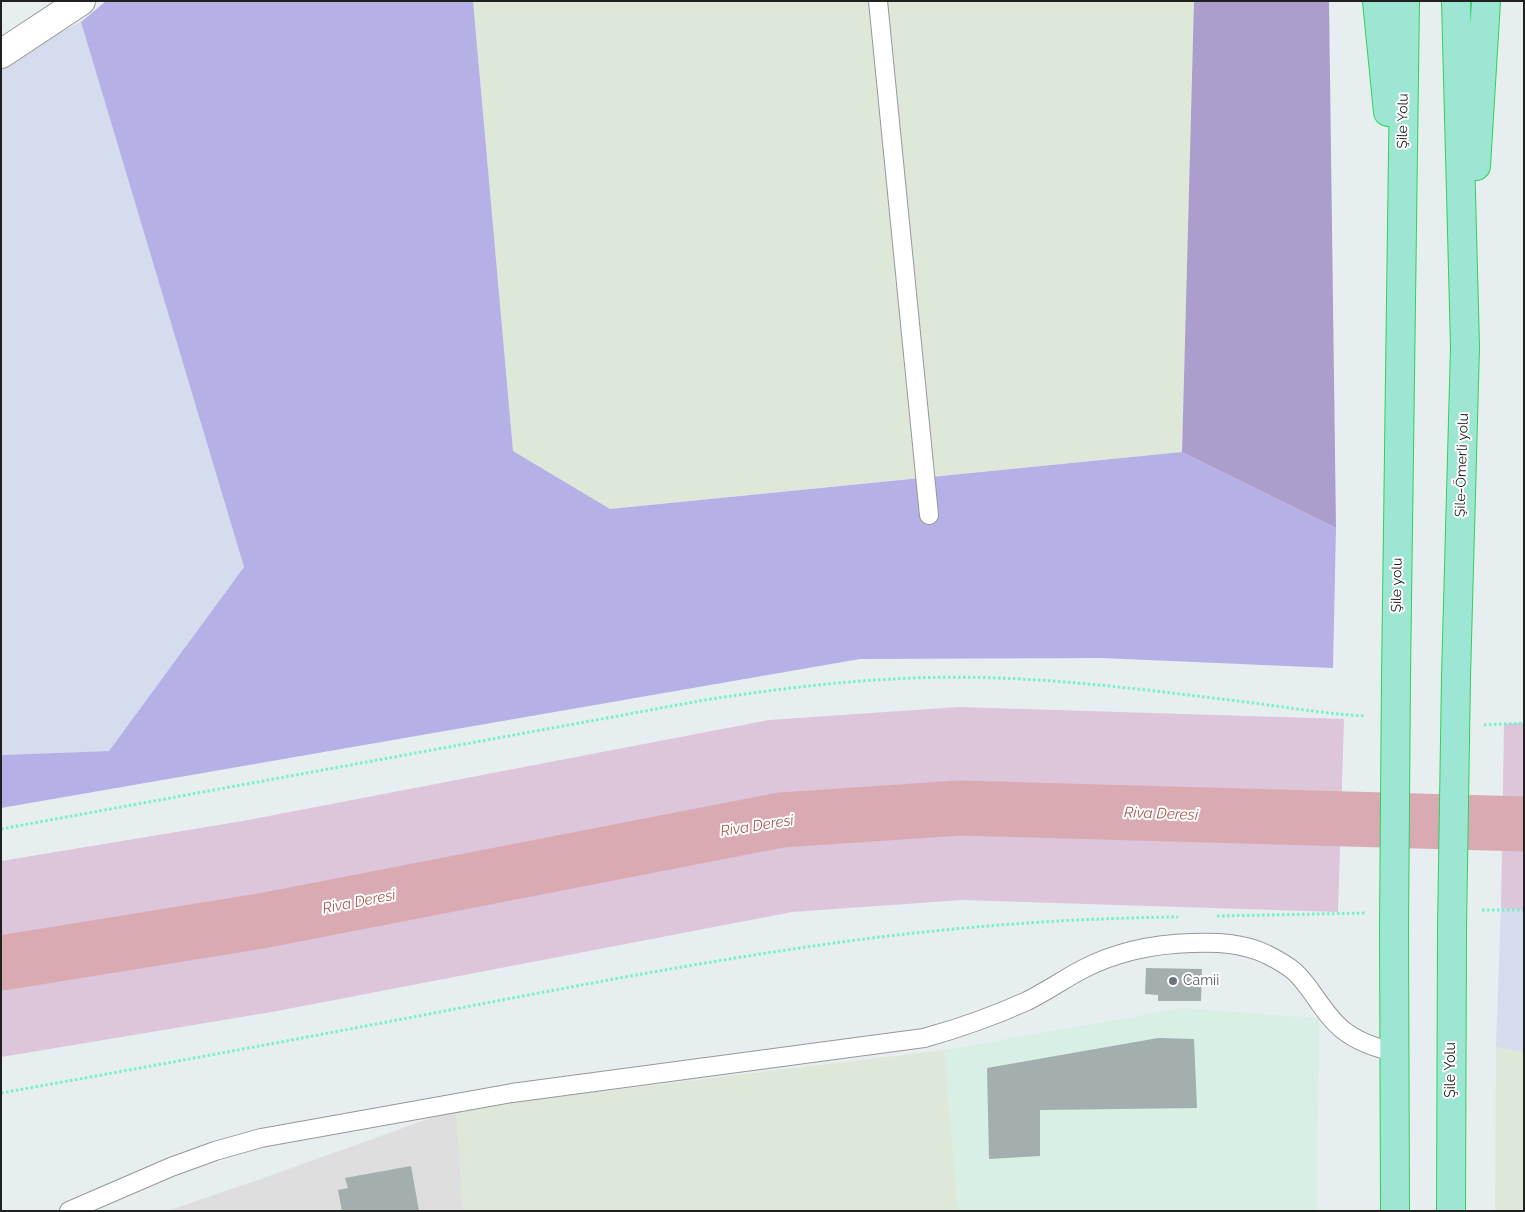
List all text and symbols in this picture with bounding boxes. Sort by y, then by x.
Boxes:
street label: Şile Yolu [1394,93,1412,149]
street label: Şile-Ömerli yolu [1452,413,1472,517]
street label: Şile yolu [1388,557,1406,613]
water label: Riva Deresi [1124,804,1198,824]
water label: Riva Deresi [719,811,795,841]
water label: Riva Deresi [321,886,397,918]
place label: Camii [1183,973,1219,989]
marker: Camii [1167,975,1179,987]
street label: Şile Yolu [1443,1042,1459,1098]

